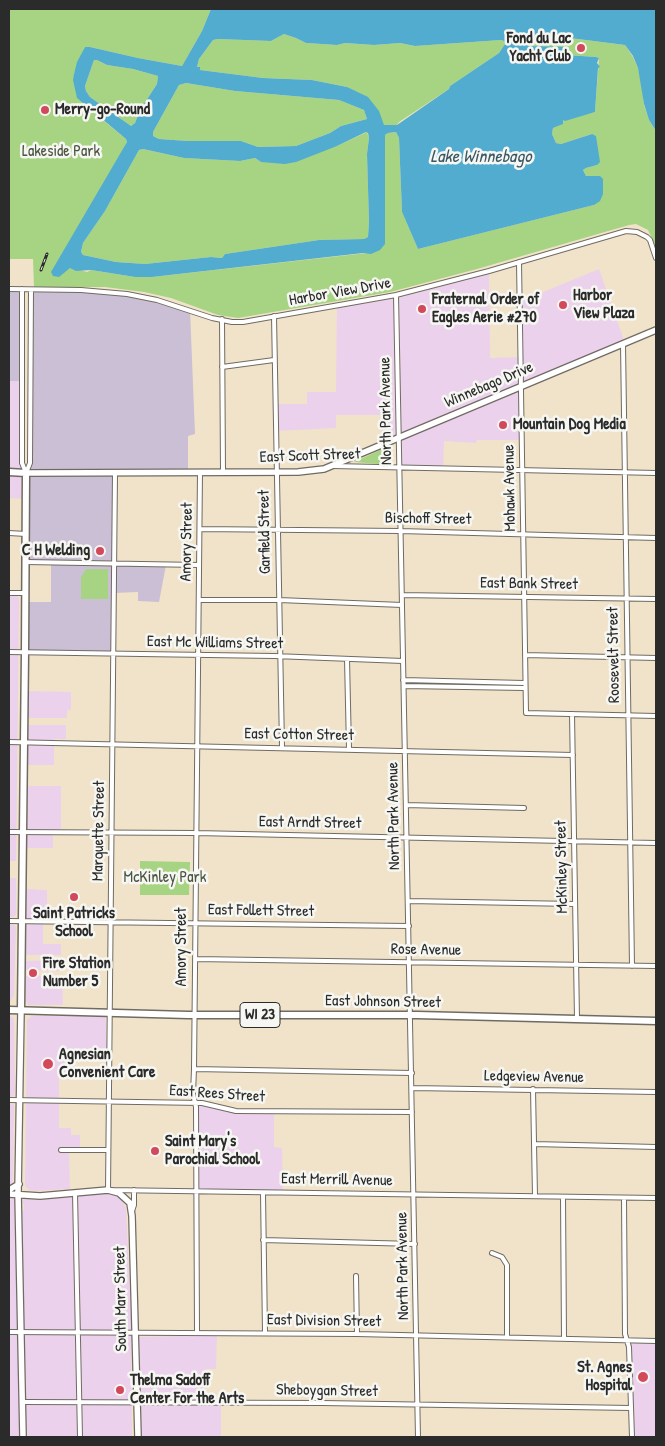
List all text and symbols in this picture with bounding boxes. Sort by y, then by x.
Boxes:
place label: Fond du Lac Yacht Club [507,29,571,67]
marker: Fond du Lac Yacht Club [575,42,587,54]
place label: Merry-go-Round [55,100,150,120]
marker: Merry-go-Round [39,104,51,116]
park label: Lakeside Park [22,142,100,162]
water label: Lake Winnebago [431,146,531,168]
street label: Harbor View Drive [288,274,392,310]
place label: Harbor View Plaza [573,286,634,324]
place label: Fraternal Order of Eagles Aerie #270 [432,290,540,328]
marker: Harbor View Plaza [557,299,569,311]
marker: Fraternal Order of Eagles Aerie #270 [416,303,428,315]
street label: North Park Avenue [375,357,397,465]
street label: Winnebago Drive [442,358,536,412]
place label: Mountain Dog Media [513,415,626,435]
marker: Mountain Dog Media [497,419,509,431]
street label: Mohawk Avenue [500,444,520,532]
street label: East Scott Street [259,445,361,467]
street label: Garfield Street [255,490,275,574]
street label: Amory Street [177,502,197,582]
street label: Bischoff Street [385,509,471,529]
place label: C H Welding [22,541,90,561]
marker: C H Welding [94,545,106,557]
street label: East Bank Street [480,574,578,594]
street label: Roosevelt Street [604,607,624,703]
street label: East Mc Williams Street [147,632,283,654]
street label: East Cotton Street [244,724,354,746]
street label: North Park Avenue [383,762,405,870]
street label: Marquette Street [89,781,109,881]
street label: East Arndt Street [259,813,361,833]
street label: McKinley Street [552,820,572,914]
park label: McKinley Park [124,868,206,888]
marker: Saint Patricks School [68,891,80,903]
street label: East Follett Street [208,900,314,922]
place label: Saint Patricks School [33,904,115,942]
street label: Amory Street [172,908,192,986]
street label: Rose Avenue [391,940,461,960]
place label: Fire Station Number 5 [43,954,111,992]
marker: Fire Station Number 5 [27,967,39,979]
street label: East Johnson Street [325,991,441,1013]
road number: WI 23 [240,1002,280,1028]
place label: Agnesian Convenient Care [59,1045,155,1083]
marker: Agnesian Convenient Care [41,1057,55,1071]
street label: Ledgeview Avenue [484,1067,584,1087]
street label: East Rees Street [169,1081,265,1107]
place label: Saint Mary's Parochial School [165,1132,260,1170]
marker: Saint Mary's Parochial School [149,1145,161,1157]
street label: East Merrill Avenue [281,1169,393,1191]
street label: North Park Avenue [392,1212,414,1320]
street label: South Marr Street [110,1246,132,1352]
street label: East Division Street [267,1310,381,1332]
place label: St. Agnes Hospital [577,1358,632,1396]
marker: St. Agnes Hospital [636,1370,650,1384]
place label: Thelma Sadoff Center For the Arts [130,1371,244,1409]
street label: Sheboygan Street [276,1381,378,1401]
marker: Thelma Sadoff Center For the Arts [114,1384,126,1396]

